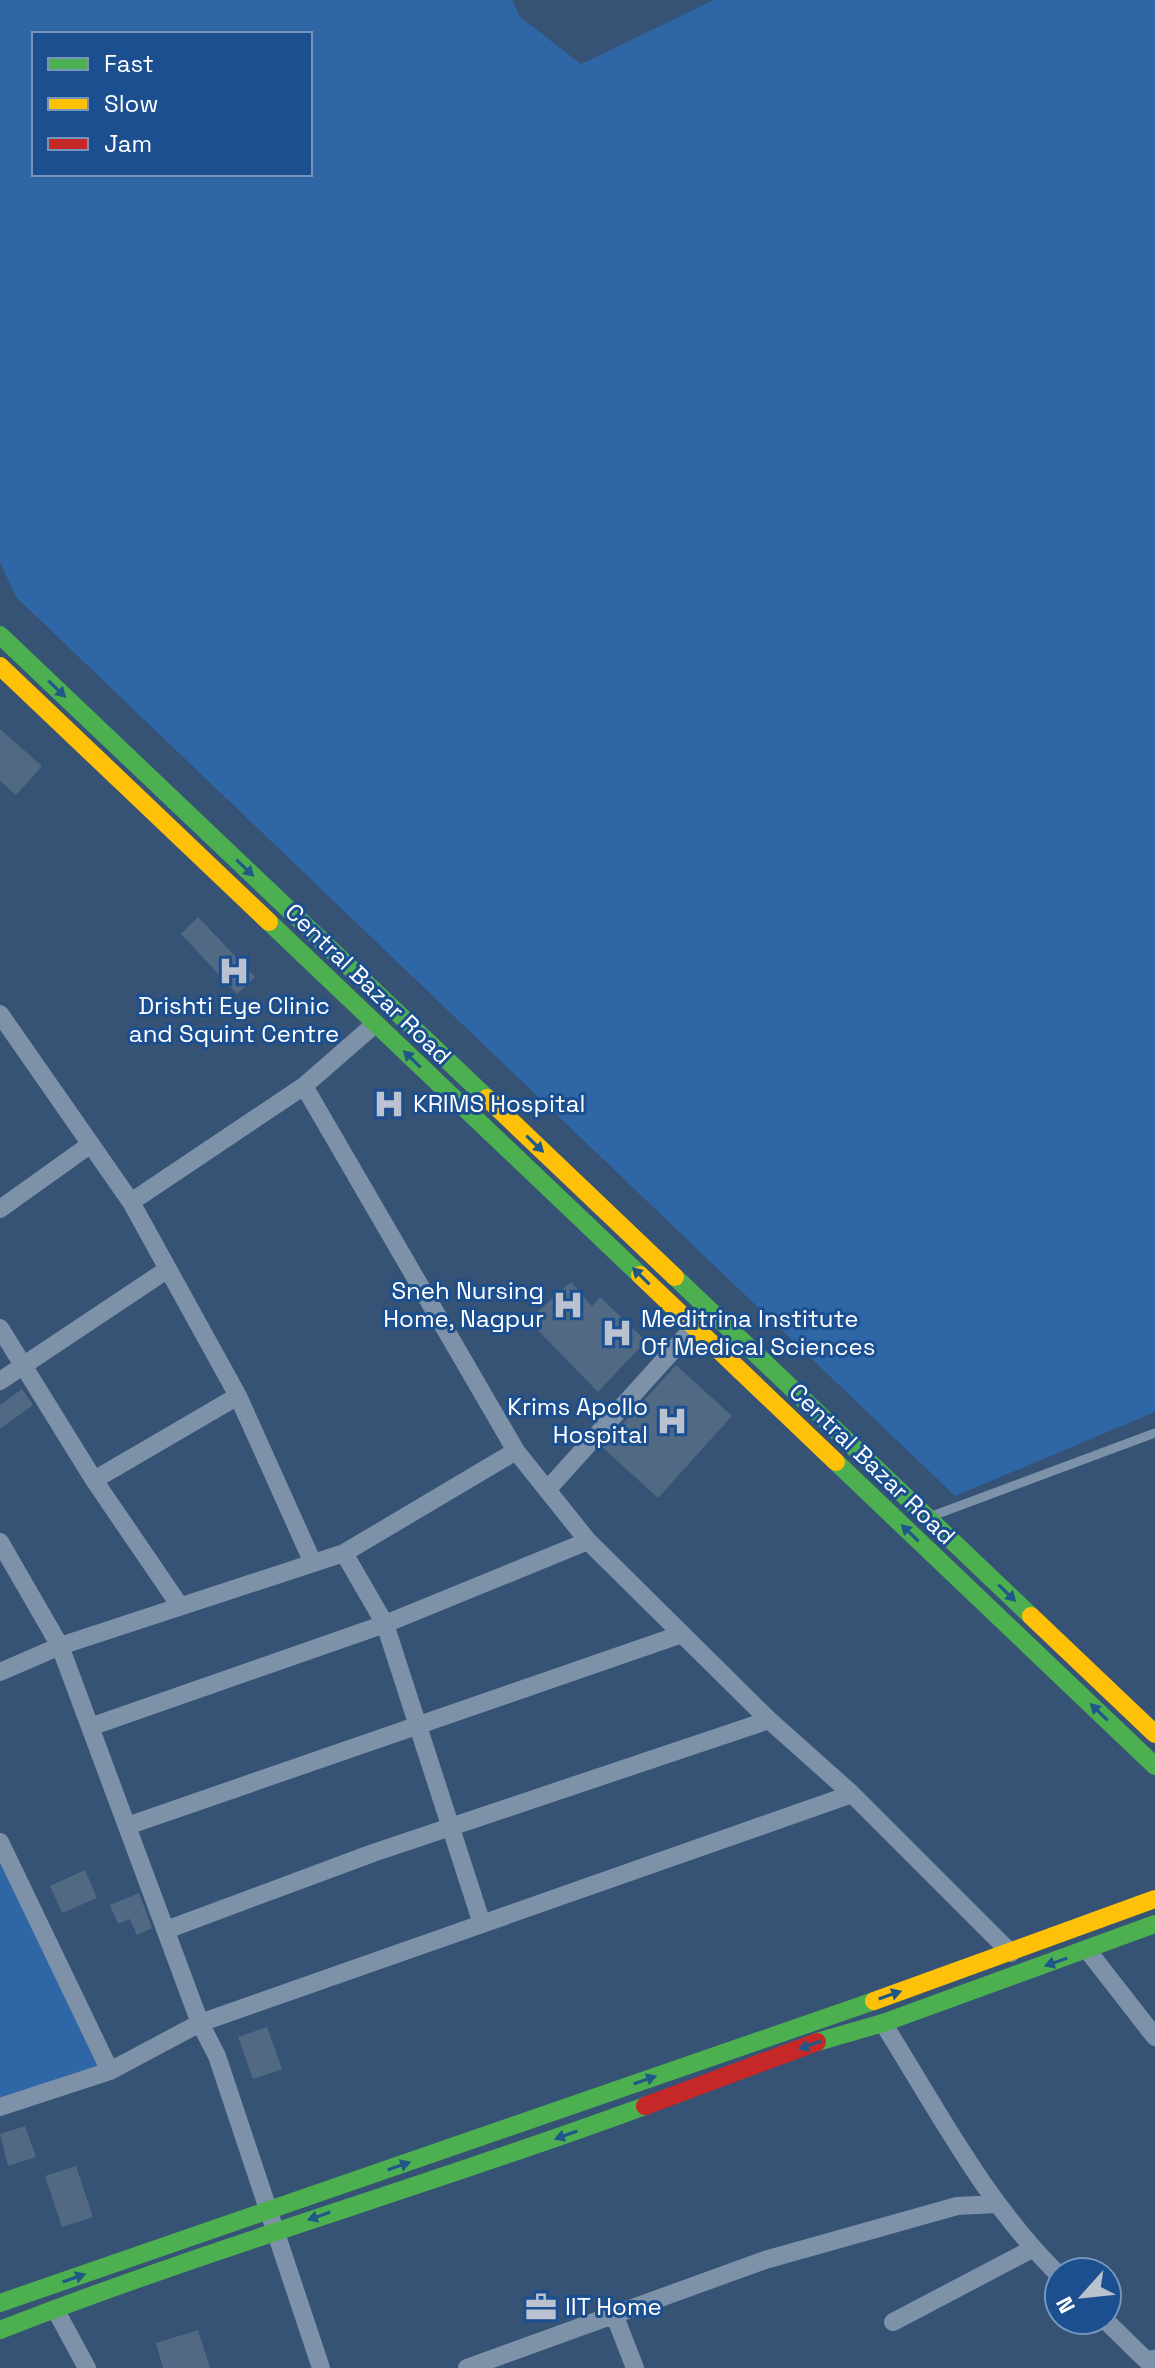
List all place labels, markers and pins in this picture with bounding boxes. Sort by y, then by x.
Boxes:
hospital icon: Drishti Eye Clinic and Squint Centre [217,954,251,988]
place label: Drishti Eye Clinic and Squint Centre [129,990,339,1049]
hospital icon: KRIMS Hospital [372,1087,406,1121]
place label: KRIMS Hospital [413,1088,586,1119]
place label: Sneh Nursing Home, Nagpur [383,1275,544,1334]
hospital icon: Sneh Nursing Home, Nagpur [551,1288,585,1322]
place label: Meditrina Institute Of Medical Sciences [641,1303,875,1362]
hospital icon: Meditrina Institute Of Medical Sciences [600,1316,634,1350]
place label: Krims Apollo Hospital [507,1391,648,1450]
hospital icon: Krims Apollo Hospital [655,1404,689,1438]
office icon: IIT Home [524,2290,558,2324]
place label: IIT Home [565,2291,662,2322]

